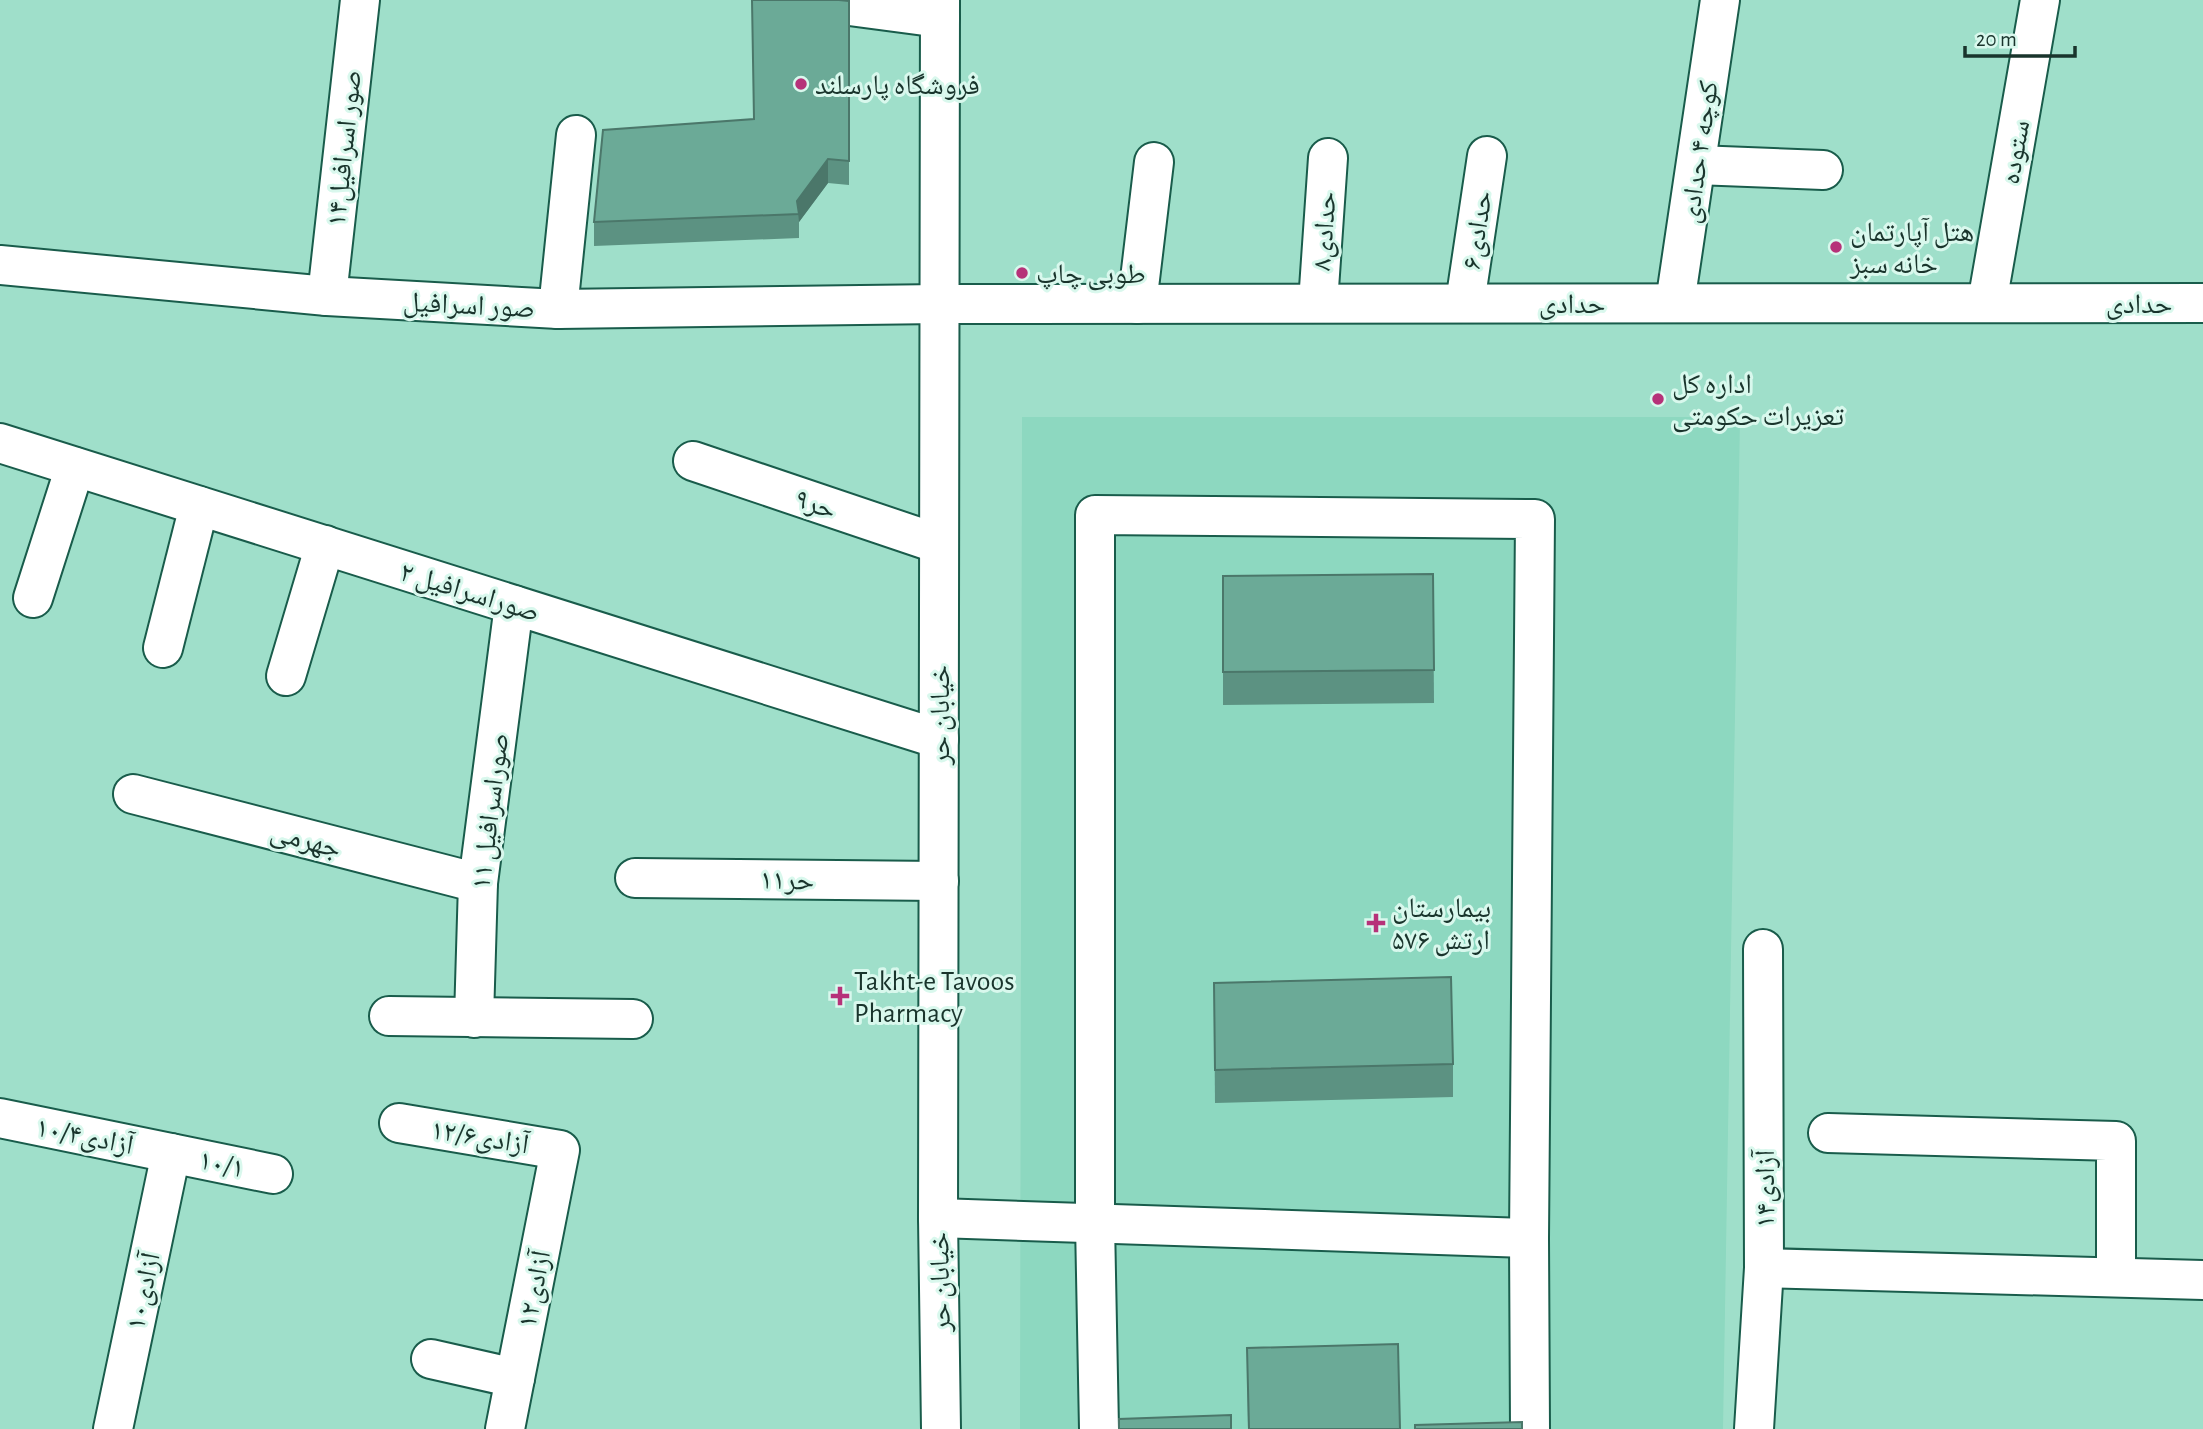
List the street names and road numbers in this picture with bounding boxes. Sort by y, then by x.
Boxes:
street label: صور اسرافیل۱۴ [323,69,369,228]
street label: کوچه ۴ حدادی [1676,79,1725,225]
street label: ستوده [1997,118,2035,187]
street label: ۶حدادی [1458,189,1499,272]
street label: ۸حدادی [1308,191,1343,272]
street label: صور اسرافیل [402,289,536,325]
street label: حدادی [1539,291,1605,320]
street label: حدادی [2106,291,2172,320]
street label: حر۹ [791,485,840,525]
street label: صوراسرافیل ۲ [396,558,543,629]
street label: خیابان حر [927,665,956,766]
street label: صوراسرافیل ۱۱ [468,732,516,891]
street label: جهرمی [267,818,344,866]
street label: حر۱۱ [760,867,814,895]
street label: آزادی۱۰/۴ [33,1112,137,1161]
street label: آزادی۱۲/۶ [429,1115,532,1161]
street label: ۱۰/۱ [196,1147,247,1183]
street label: آزادی۱۴ [1750,1149,1781,1228]
street label: خیابان حر [926,1232,957,1333]
street label: آزادی۱۲ [512,1247,557,1331]
street label: آزادی۱۰ [120,1249,167,1333]

